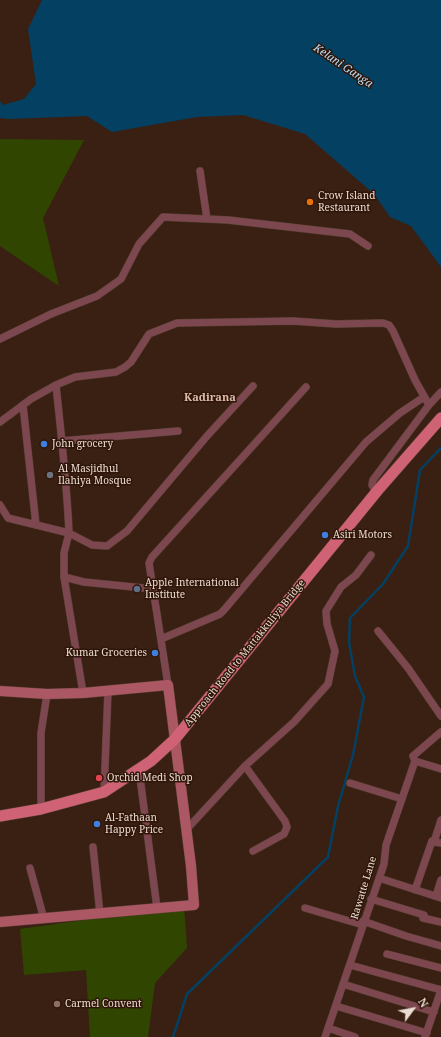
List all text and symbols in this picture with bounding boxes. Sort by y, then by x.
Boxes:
water label: Kelani Ganga [311,41,375,91]
place label: Crow Island Restaurant [318,190,375,214]
marker: Crow Island Restaurant [305,197,315,207]
district label: Kadirana [184,391,236,405]
place label: John grocery [52,438,113,450]
marker: John grocery [39,439,49,449]
place label: Al Masjidhul Ilahiya Mosque [58,463,131,486]
marker: Al Masjidhul Ilahiya Mosque [45,470,55,480]
place label: Asiri Motors [333,529,392,541]
marker: Asiri Motors [320,530,330,540]
place label: Apple International Institute [145,577,239,600]
street label: Approach Road to Mattakkuliya Bridge [182,577,308,729]
marker: Apple International Institute [132,584,142,594]
place label: Kumar Groceries [66,647,147,659]
marker: Kumar Groceries [150,648,160,658]
place label: Orchid Medi Shop [107,772,193,784]
marker: Orchid Medi Shop [94,773,104,783]
place label: Al-Fathaan Happy Price [105,812,163,836]
marker: Al-Fathaan Happy Price [92,819,102,829]
street label: Rawatte Lane [349,855,379,921]
north arrow [393,989,433,1029]
text: N [415,995,432,1010]
place label: Carmel Convent [65,998,141,1010]
marker: Carmel Convent [52,999,62,1009]

